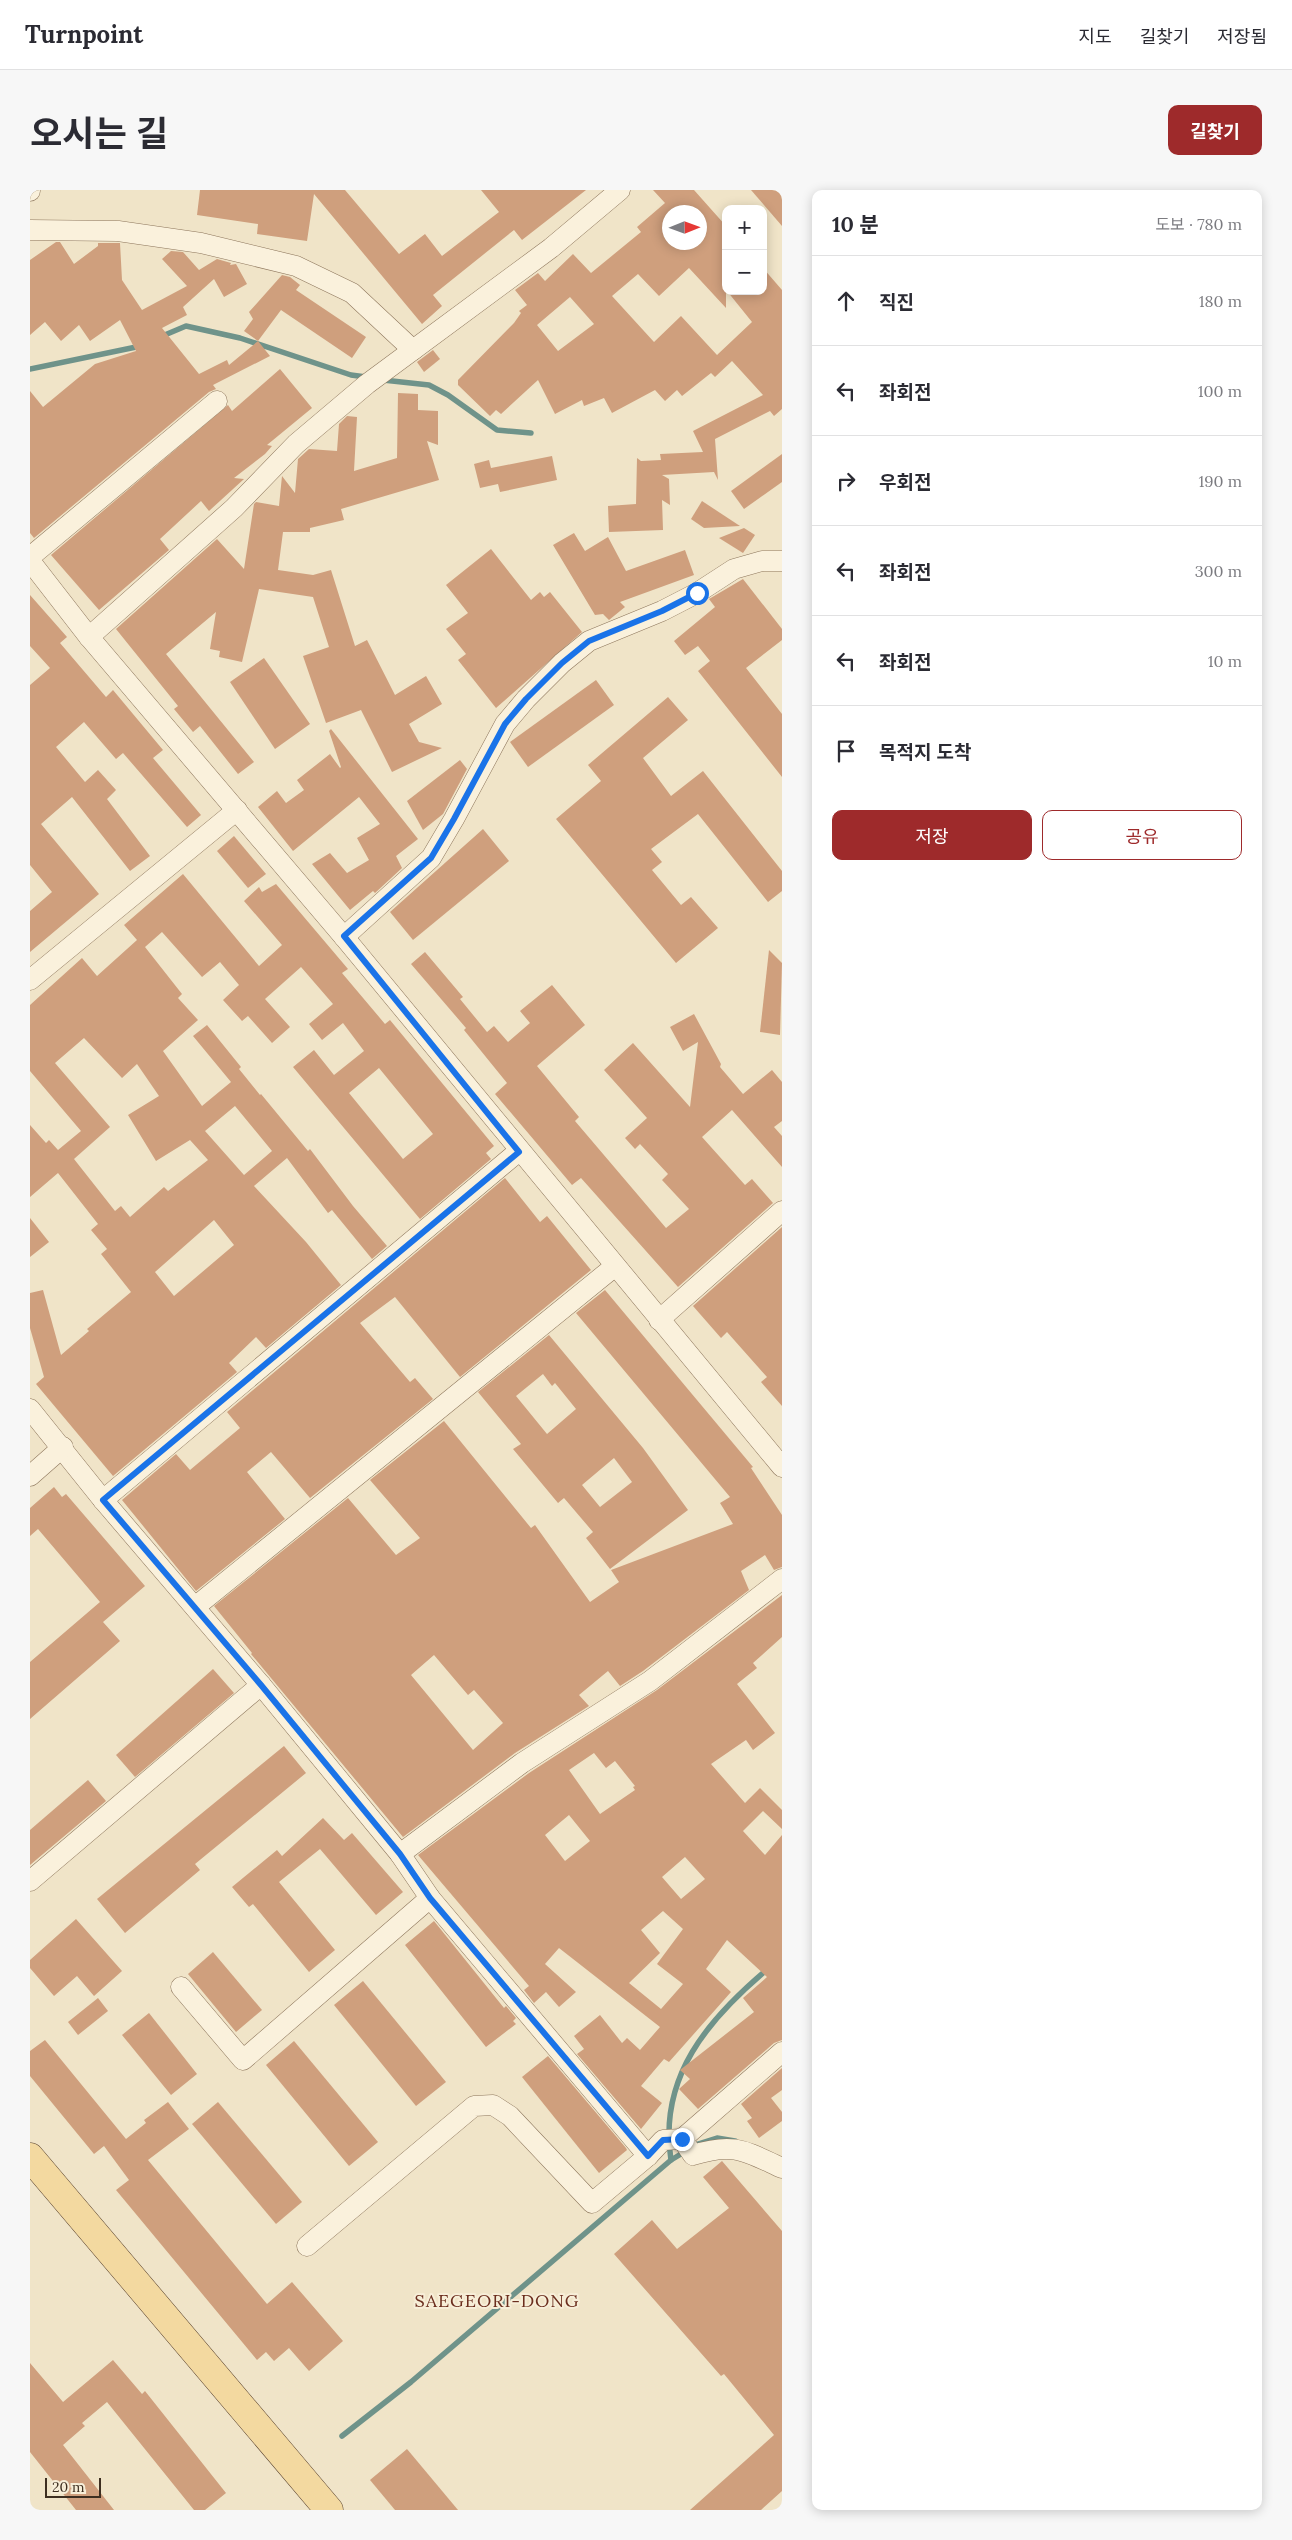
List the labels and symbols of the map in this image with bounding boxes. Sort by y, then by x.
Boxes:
north arrow [662,205,707,250]
route start [686,582,709,605]
route end [671,2128,694,2151]
district label: SAEGEORI-DONG [414,2289,580,2312]
scale bar [45,2475,101,2498]

